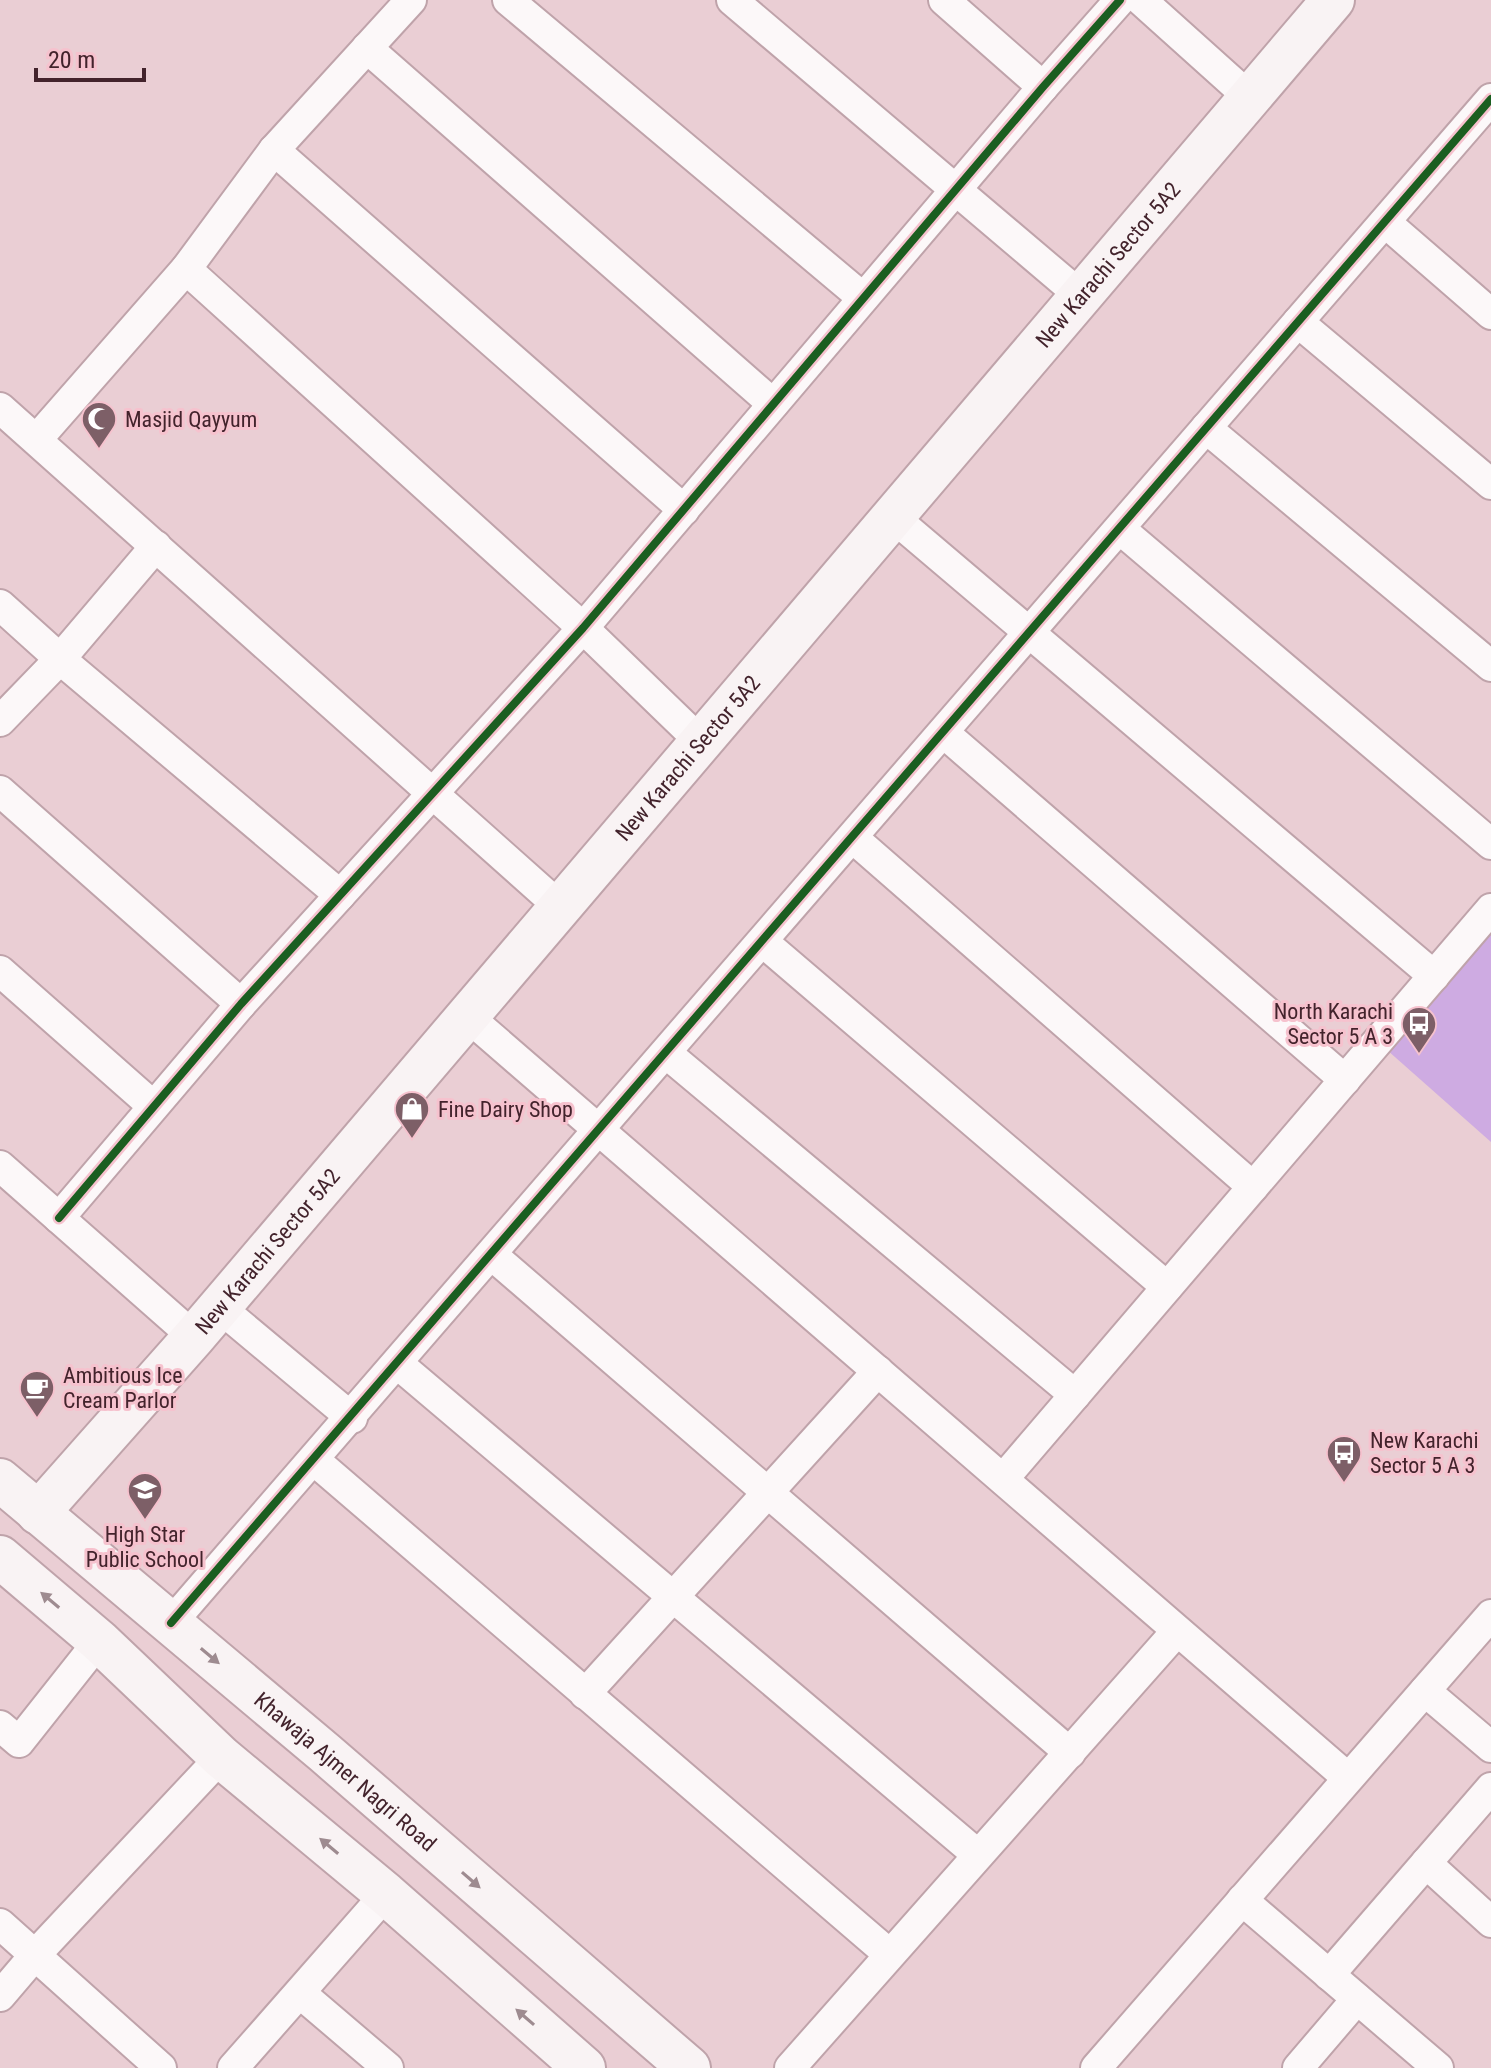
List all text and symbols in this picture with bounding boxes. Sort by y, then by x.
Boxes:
scale bar [36,32,144,82]
text: 20 m [48,46,95,74]
street label: New Karachi Sector 5A2 [1031,177,1185,353]
mosque icon: Masjid Qayyum [80,400,118,450]
place label: Masjid Qayyum [125,407,257,432]
street label: New Karachi Sector 5A2 [610,670,765,846]
place label: North Karachi Sector 5 A 3 [1274,999,1393,1049]
bus stop icon: North Karachi Sector 5 A 3 [1400,1005,1438,1055]
shop icon: Fine Dairy Shop [393,1090,431,1140]
place label: Fine Dairy Shop [438,1097,573,1122]
street label: New Karachi Sector 5A2 [190,1164,345,1339]
place label: Ambitious Ice Cream Parlor [63,1363,182,1413]
cafe icon: Ambitious Ice Cream Parlor [18,1369,56,1419]
place label: New Karachi Sector 5 A 3 [1370,1428,1478,1478]
bus stop icon: New Karachi Sector 5 A 3 [1325,1434,1363,1484]
school or university icon: High Star Public School [126,1471,164,1521]
place label: High Star Public School [86,1522,204,1572]
one-way arrow [41,1592,61,1609]
one-way arrow [200,1647,220,1664]
street label: Khawaja Ajmer Nagri Road [249,1687,441,1856]
one-way arrow [319,1838,339,1855]
one-way arrow [461,1871,481,1888]
one-way arrow [516,2008,535,2026]

